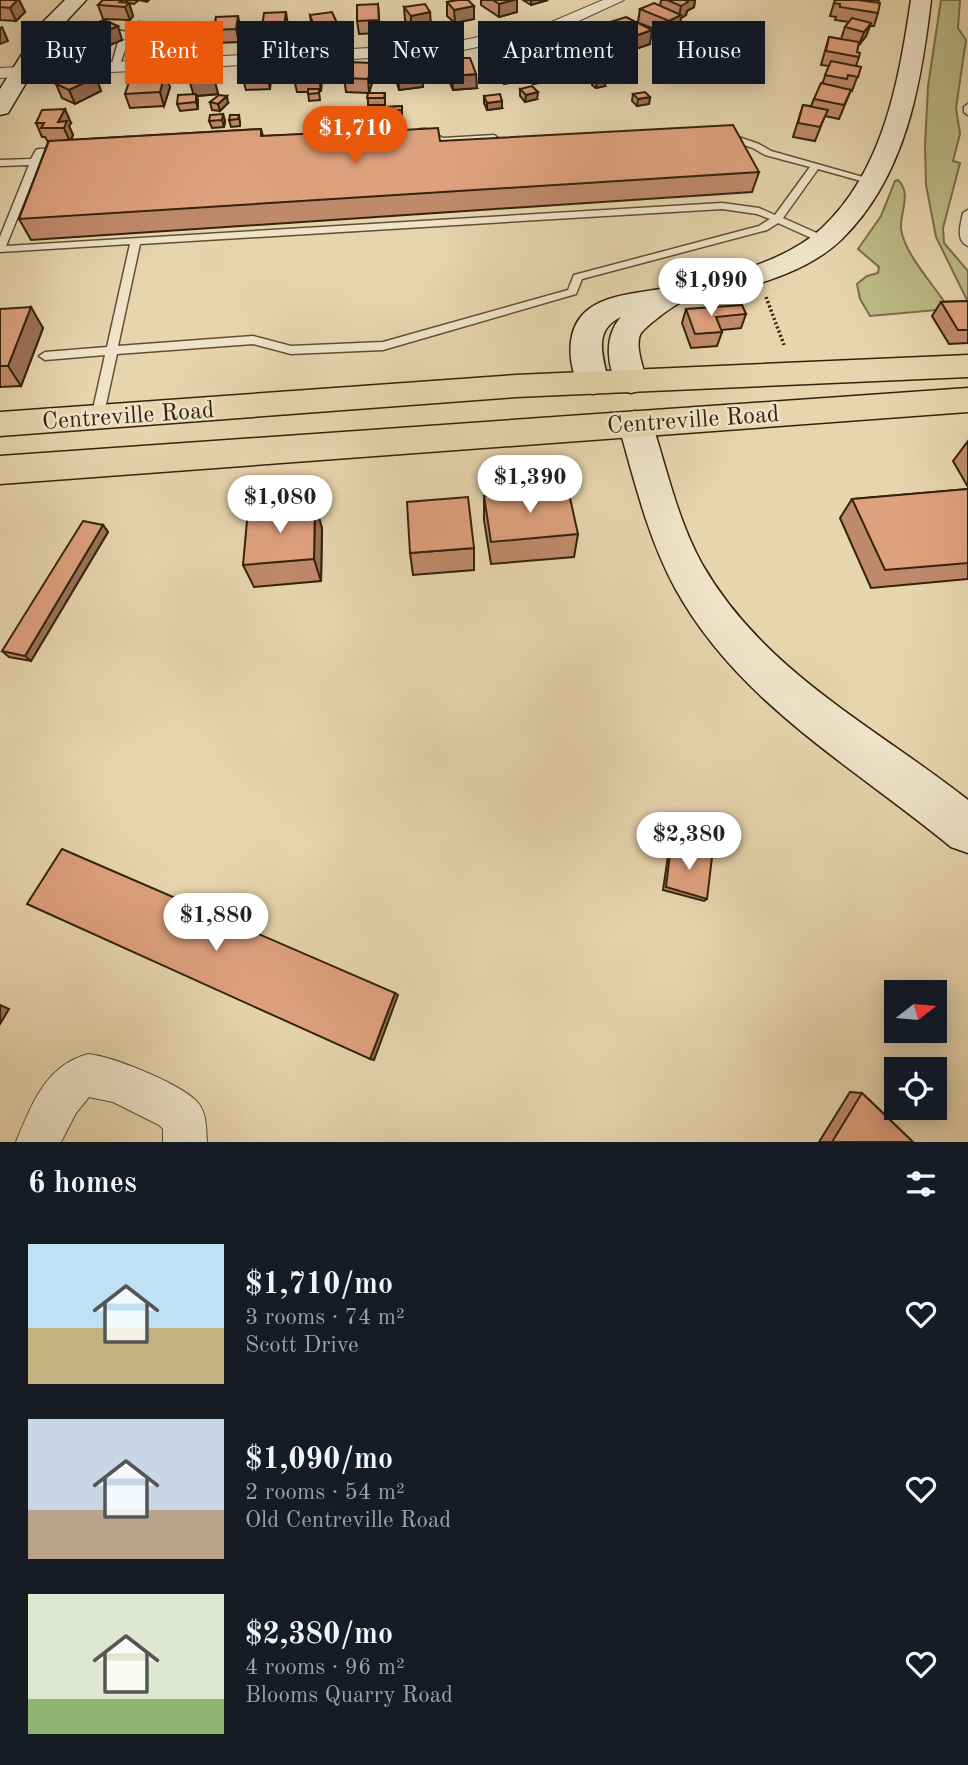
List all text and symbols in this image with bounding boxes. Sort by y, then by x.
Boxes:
chip: Buy [21,21,111,84]
chip: Rent [125,21,223,84]
chip: Filters [237,21,354,84]
chip: New [368,21,464,84]
chip: Apartment [478,21,638,84]
chip: House [652,21,765,84]
pin: $1,710 [298,106,412,166]
text: $1,710 [318,117,392,140]
pin: $1,090 [654,258,768,318]
text: $1,090 [674,269,748,292]
street label: Centreville Road [41,399,215,435]
street label: Centreville Road [606,403,780,439]
pin: $1,390 [473,456,587,515]
text: $1,390 [493,466,567,489]
pin: $1,080 [223,476,337,535]
text: $1,080 [243,486,317,509]
pin: $2,380 [632,812,746,872]
text: $2,380 [652,823,726,846]
pin: $1,880 [159,894,273,953]
text: $1,880 [179,904,253,927]
north arrow [884,980,947,1043]
map controls [884,980,947,1120]
button: locate [884,1057,947,1120]
icon: filters [902,1165,940,1203]
text: 6 homes [28,1169,137,1199]
text: $1,710/mo [245,1270,393,1300]
icon: home [84,1272,168,1356]
icon: heart [902,1295,940,1333]
text: 3 rooms · 74 m² [245,1306,405,1329]
text: Scott Drive [245,1334,358,1357]
text: $1,090/mo [245,1445,393,1475]
icon: home [84,1447,168,1531]
icon: heart [902,1470,940,1508]
text: 2 rooms · 54 m² [245,1481,405,1504]
text: Old Centreville Road [245,1509,451,1532]
text: $2,380/mo [245,1620,393,1650]
icon: home [84,1622,168,1706]
icon: heart [902,1645,940,1683]
text: 4 rooms · 96 m² [245,1656,405,1679]
text: Blooms Quarry Road [245,1684,453,1707]

